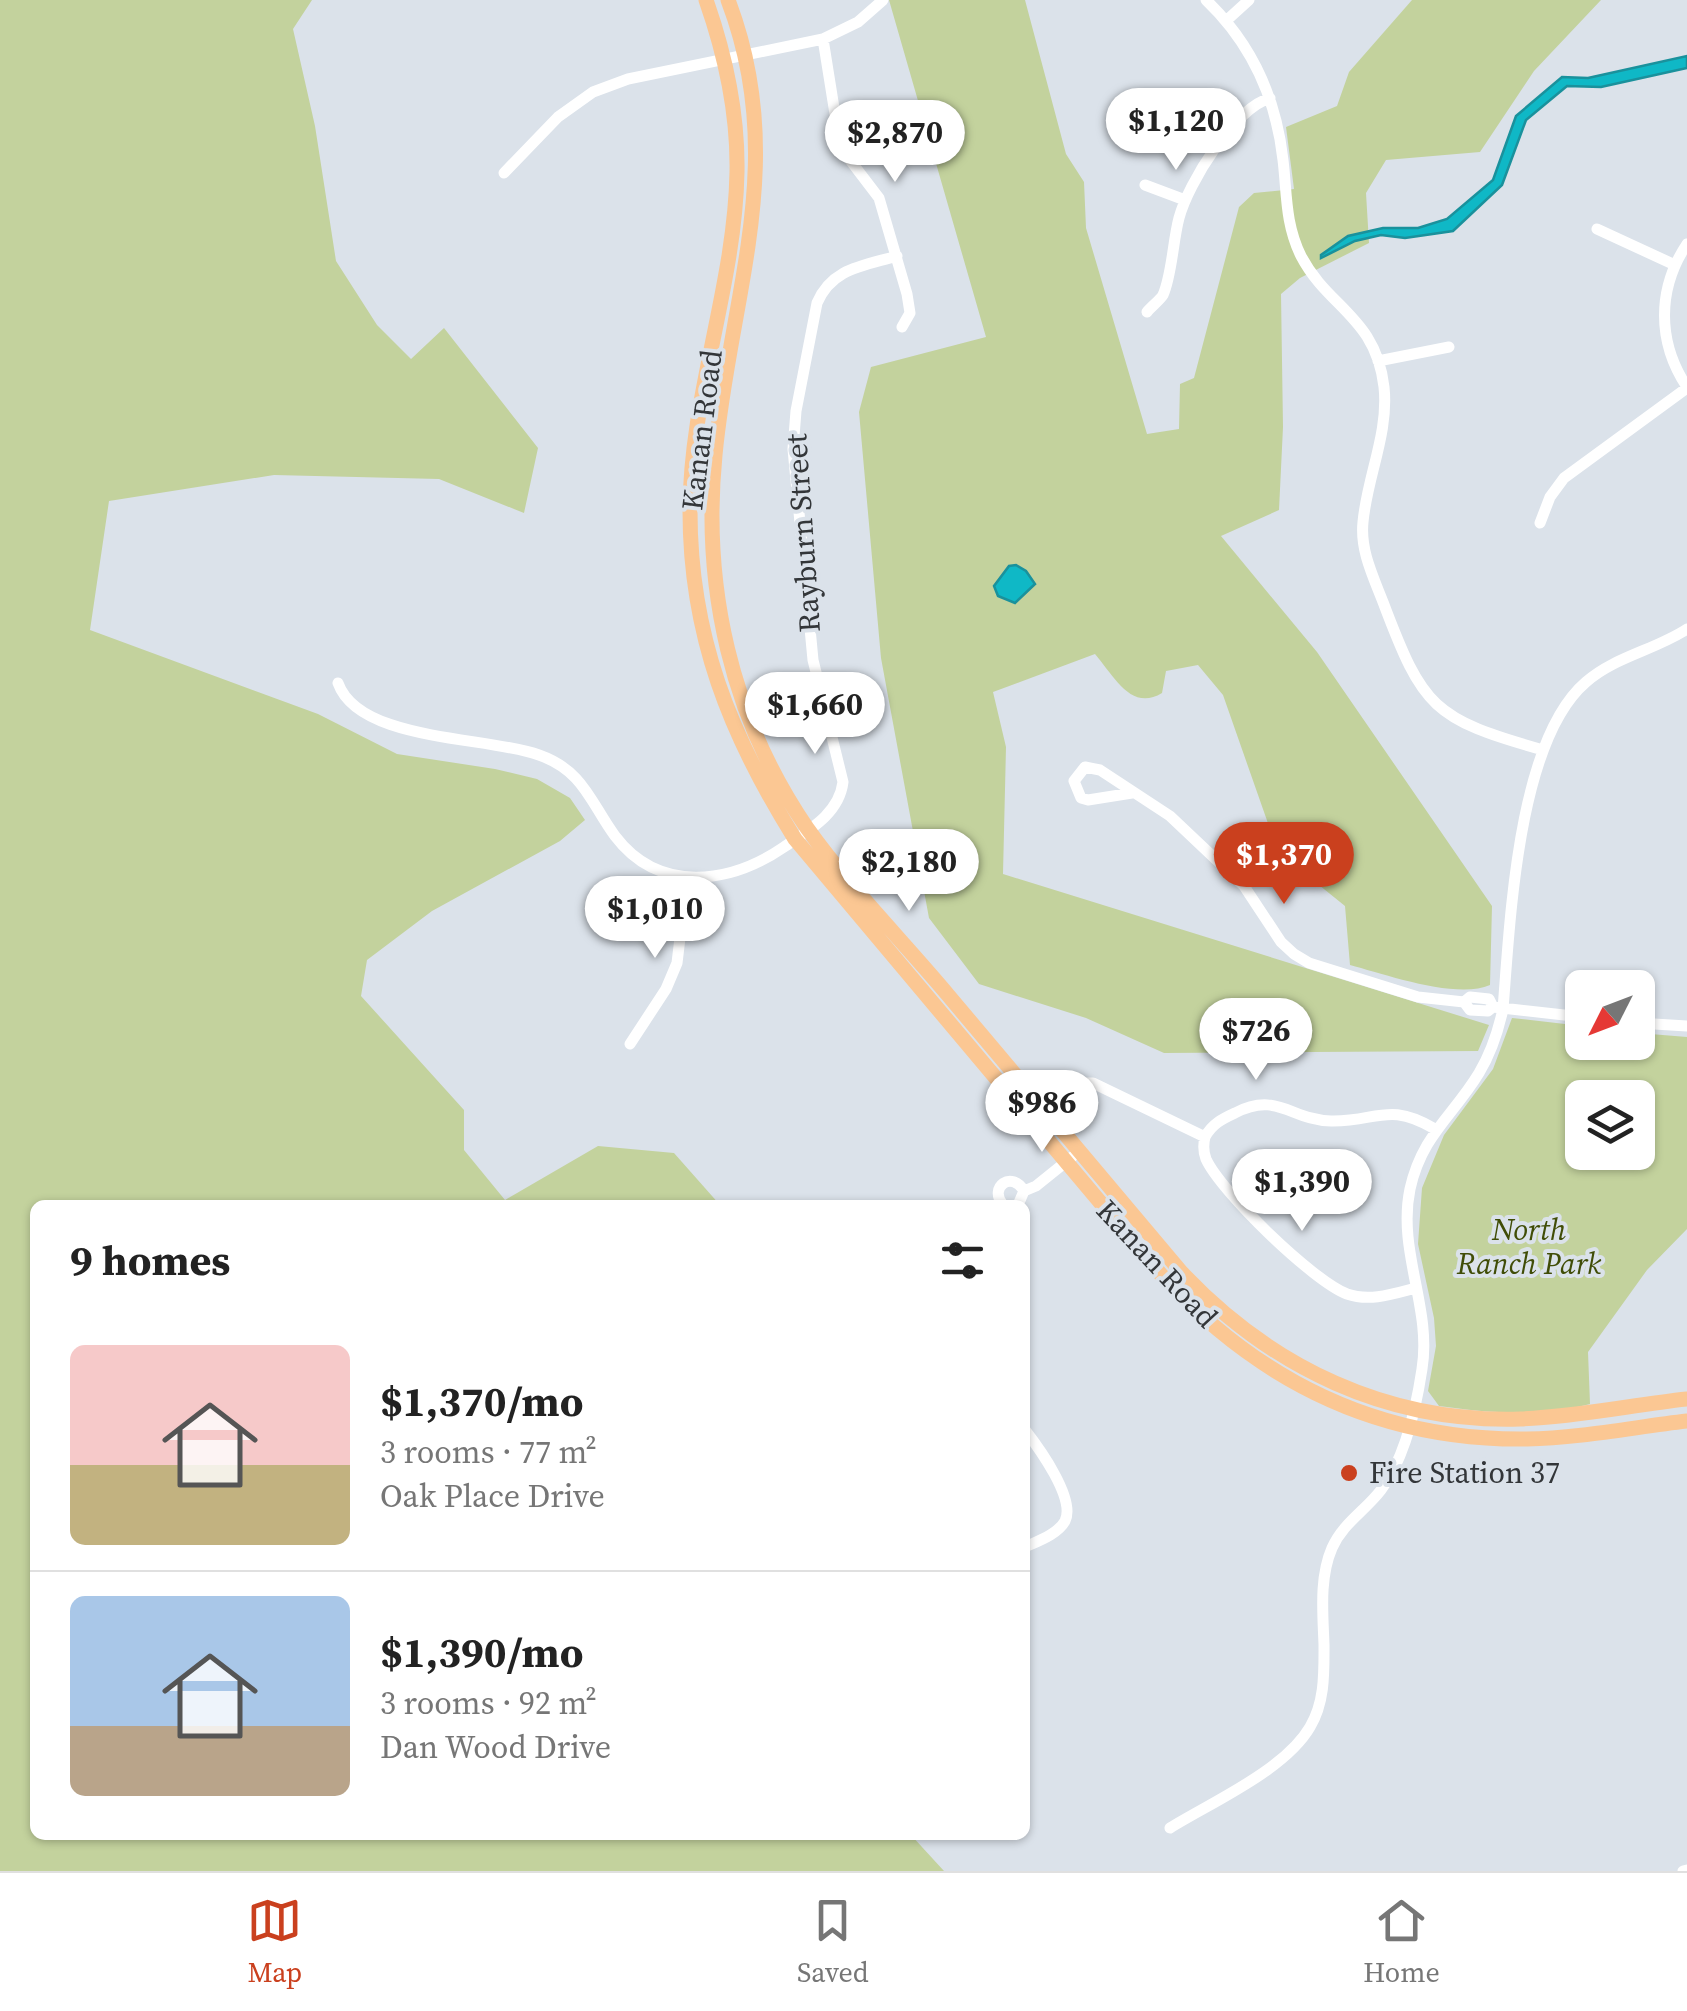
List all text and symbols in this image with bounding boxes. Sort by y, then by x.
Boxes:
pin: $1,120 [1095,88,1257,173]
text: $1,120 [1128,98,1224,142]
pin: $2,870 [814,100,976,185]
text: $2,870 [847,110,943,154]
street label: Kanan Road [671,347,732,512]
street label: Rayburn Street [775,432,830,634]
pin: $1,660 [734,672,896,757]
text: $1,660 [767,682,863,726]
pin: $1,370 [1203,822,1365,907]
pin: $2,180 [828,829,990,914]
text: $1,370 [1236,832,1332,876]
text: $2,180 [861,839,957,883]
pin: $1,010 [574,876,736,961]
text: $1,010 [607,886,703,930]
north arrow [1565,970,1655,1060]
map controls [1565,970,1655,1170]
pin: $726 [1197,998,1315,1083]
text: $726 [1221,1008,1291,1052]
pin: $986 [983,1070,1101,1155]
text: $986 [1007,1080,1077,1124]
button: layers [1565,1080,1655,1170]
pin: $1,390 [1221,1149,1383,1234]
text: $1,390 [1254,1159,1350,1203]
street label: Kanan Road [1087,1191,1227,1337]
park label: North Ranch Park [1456,1209,1602,1284]
text: 9 homes [70,1231,230,1289]
icon: filters [935,1233,990,1288]
text: $1,370/mo [380,1372,583,1430]
icon: home [150,1385,270,1505]
text: 3 rooms · 77 m² [380,1430,597,1474]
place label: Fire Station 37 [1369,1452,1560,1493]
marker: Fire Station 37 [1338,1462,1360,1484]
text: Oak Place Drive [380,1474,605,1518]
text: $1,390/mo [380,1623,583,1681]
icon: home [150,1636,270,1756]
text: 3 rooms · 92 m² [380,1681,597,1725]
text: Dan Wood Drive [380,1725,611,1769]
tab: Map [247,1893,302,1991]
tab: Saved [797,1893,869,1991]
tab: Home [1363,1893,1440,1991]

